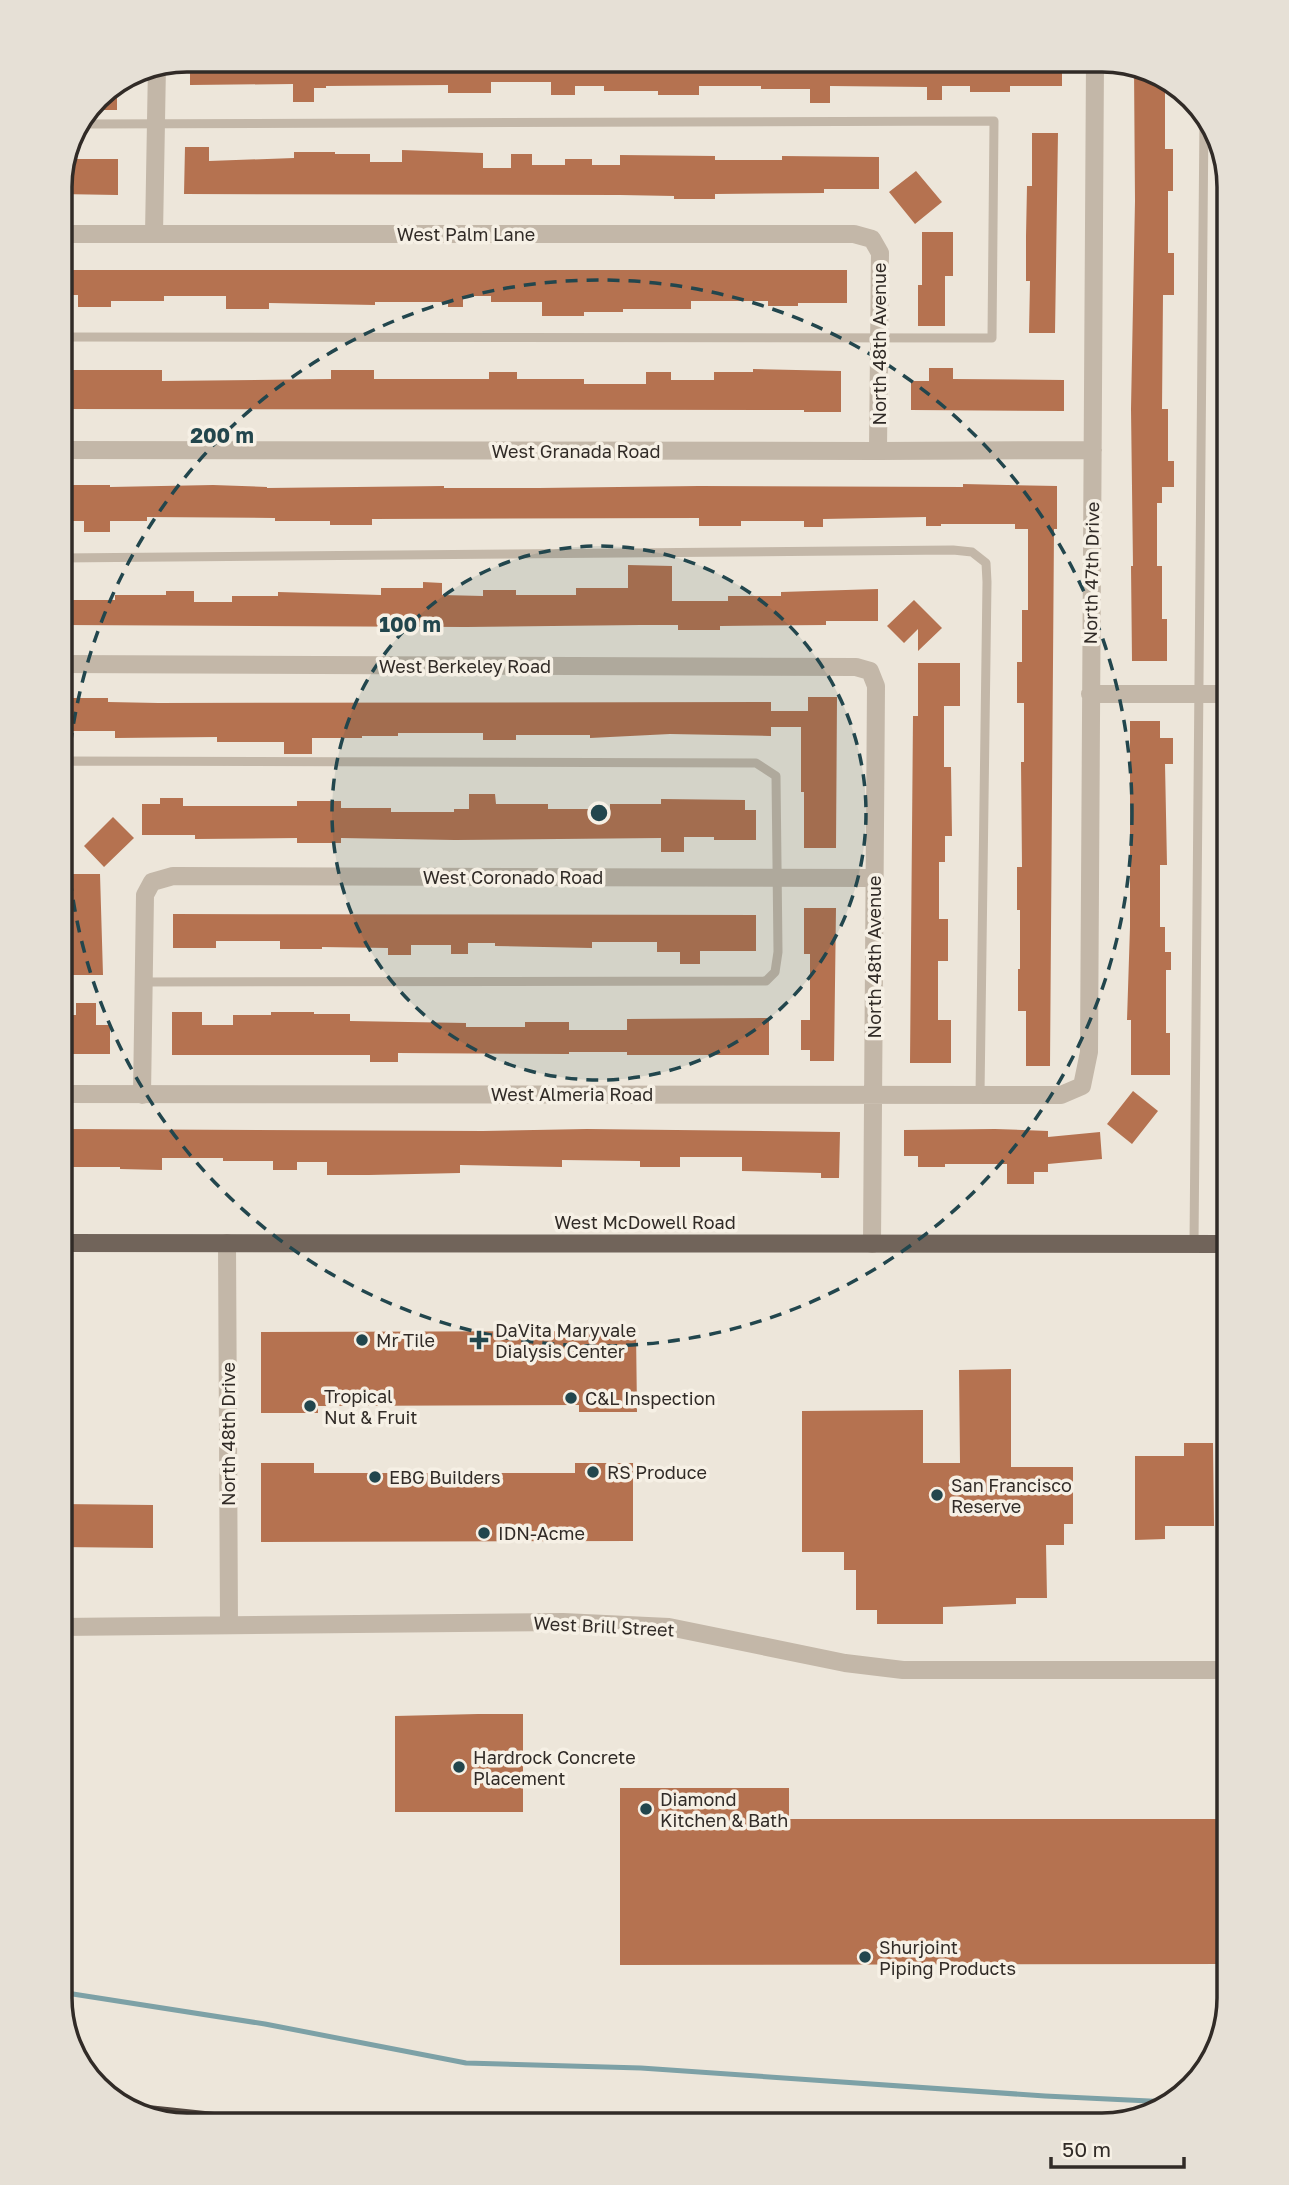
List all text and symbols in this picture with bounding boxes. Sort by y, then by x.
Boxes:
street label: West Palm Lane [397,223,535,245]
street label: North 48th Avenue [868,263,890,425]
text: 200 m [190,422,254,448]
street label: West Granada Road [491,440,661,462]
street label: North 47th Drive [1079,502,1103,644]
text: 100 m [379,611,441,637]
street label: West Berkeley Road [379,655,551,677]
centre of rings [587,801,611,825]
street label: West Coronado Road [423,866,603,888]
street label: North 48th Avenue [863,876,885,1038]
street label: West Almeria Road [491,1083,653,1105]
street label: West McDowell Road [554,1211,736,1233]
place label: DaVita Maryvale Dialysis Center [495,1319,636,1362]
place label: Mr Tile [376,1329,435,1351]
marker: DaVita Maryvale Dialysis Center [469,1330,489,1350]
marker: Mr Tile [354,1332,370,1348]
street label: North 48th Drive [217,1362,239,1506]
place label: Tropical Nut & Fruit [324,1385,417,1428]
place label: C&L Inspection [585,1387,716,1409]
marker: C&L Inspection [563,1390,579,1406]
marker: Tropical Nut & Fruit [302,1398,318,1414]
place label: RS Produce [607,1461,707,1483]
marker: RS Produce [585,1464,601,1480]
place label: EBG Builders [389,1466,501,1488]
marker: EBG Builders [367,1469,383,1485]
place label: San Francisco Reserve [951,1474,1072,1517]
marker: San Francisco Reserve [929,1487,945,1503]
place label: IDN-Acme [498,1522,585,1544]
marker: IDN-Acme [476,1525,492,1541]
street label: West Brill Street [533,1611,675,1641]
place label: Hardrock Concrete Placement [473,1746,636,1789]
marker: Hardrock Concrete Placement [451,1759,467,1775]
place label: Diamond Kitchen & Bath [660,1788,788,1831]
marker: Diamond Kitchen & Bath [638,1801,654,1817]
place label: Shurjoint Piping Products [879,1936,1016,1979]
marker: Shurjoint Piping Products [857,1949,873,1965]
scale bar [1051,2126,1184,2170]
text: 50 m [1062,2136,1111,2162]

